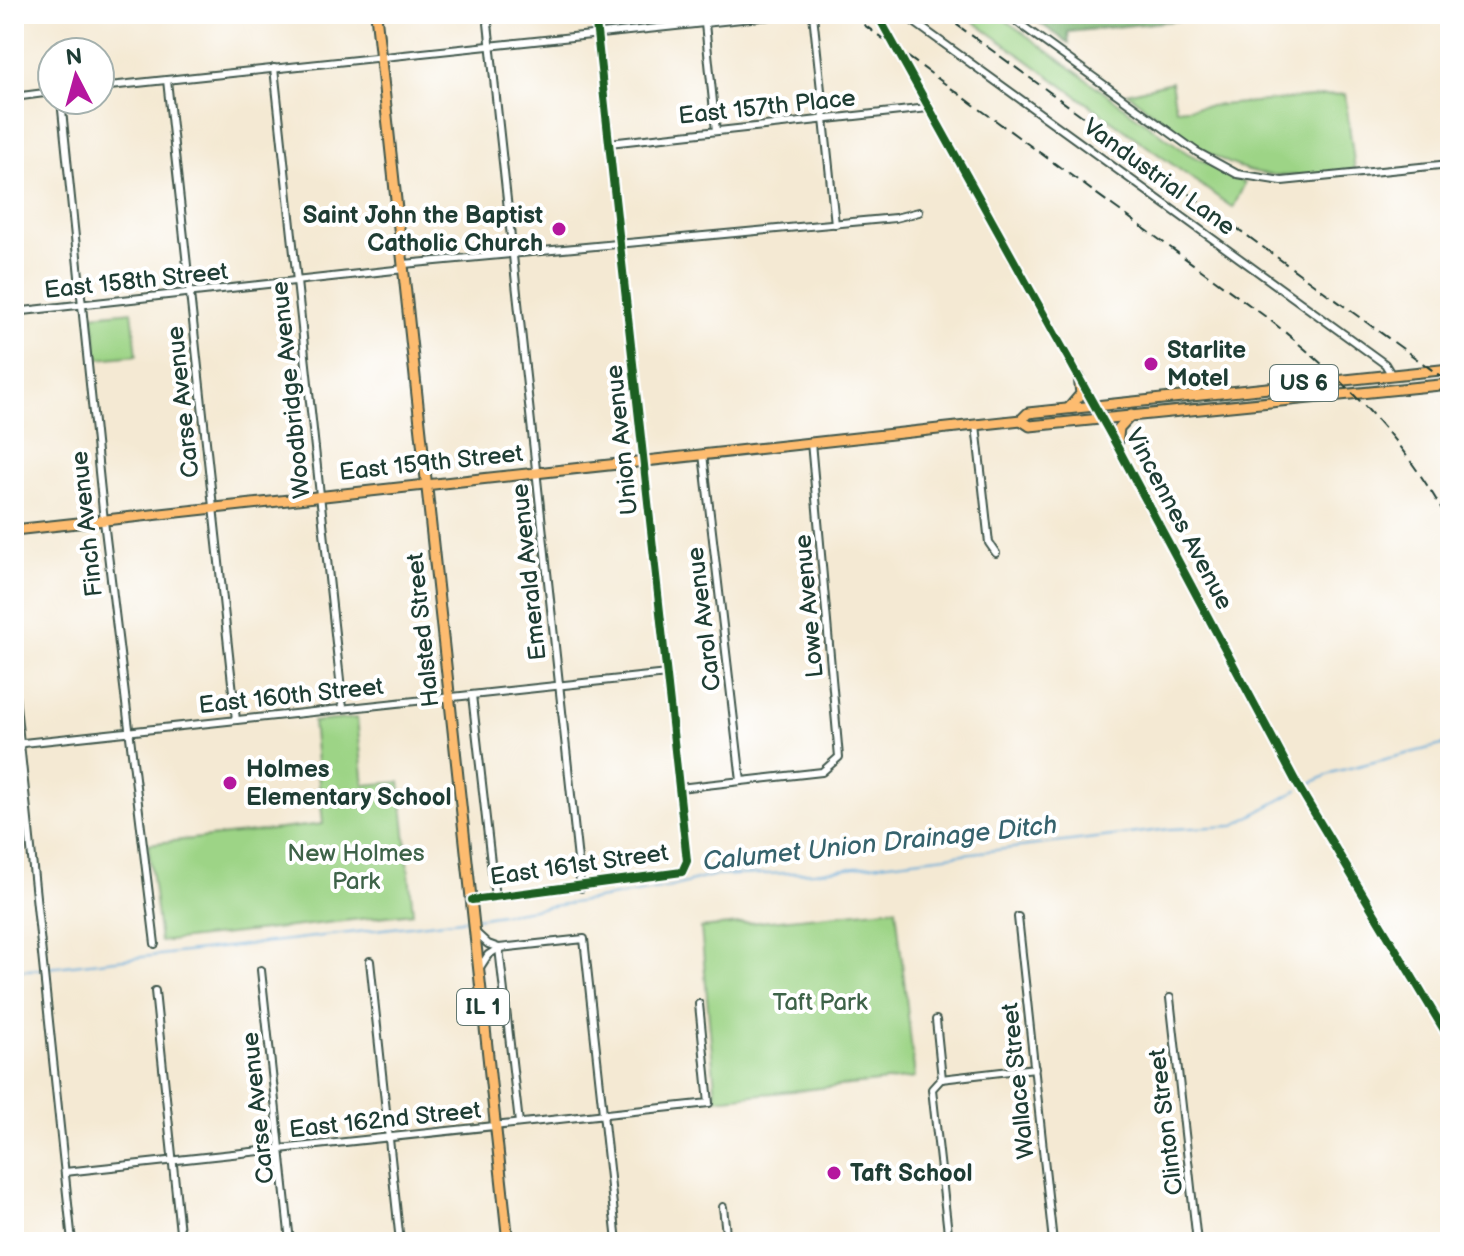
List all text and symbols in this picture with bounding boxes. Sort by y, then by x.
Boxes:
north arrow [36,36,116,116]
text: N [64,43,84,72]
street label: East 157th Place [677,83,857,131]
street label: Vandustrial Lane [1077,112,1241,242]
place label: Saint John the Baptist Catholic Church [303,201,543,258]
marker: Saint John the Baptist Catholic Church [550,220,568,238]
street label: East 158th Street [43,257,230,305]
street label: Woodbridge Avenue [265,280,317,500]
street label: Carse Avenue [161,325,205,479]
place label: Starlite Motel [1167,336,1246,393]
marker: Starlite Motel [1142,355,1160,373]
street label: Union Avenue [600,363,644,517]
road number: US 6 [1270,365,1338,401]
street label: Vincennes Avenue [1119,423,1239,615]
street label: East 159th Street [338,439,525,487]
street label: Finch Avenue [65,450,109,598]
street label: Emerald Avenue [505,482,553,662]
street label: Lowe Avenue [788,533,830,679]
street label: Carol Avenue [681,545,727,693]
street label: Halsted Street [400,551,446,709]
street label: East 160th Street [197,672,385,720]
place label: Holmes Elementary School [246,755,452,812]
marker: Holmes Elementary School [221,774,239,792]
water label: Calumet Union Drainage Ditch [701,810,1059,878]
street label: East 161st Street [488,838,671,892]
park label: New Holmes Park [287,839,425,896]
park label: Taft Park [773,988,868,1017]
road number: IL 1 [457,989,509,1025]
street label: Wallace Street [995,1001,1041,1161]
street label: Carse Avenue [236,1031,280,1185]
street label: Clinton Street [1143,1047,1189,1197]
street label: East 162nd Street [288,1095,483,1144]
place label: Taft School [850,1159,972,1188]
marker: Taft School [825,1164,843,1182]

